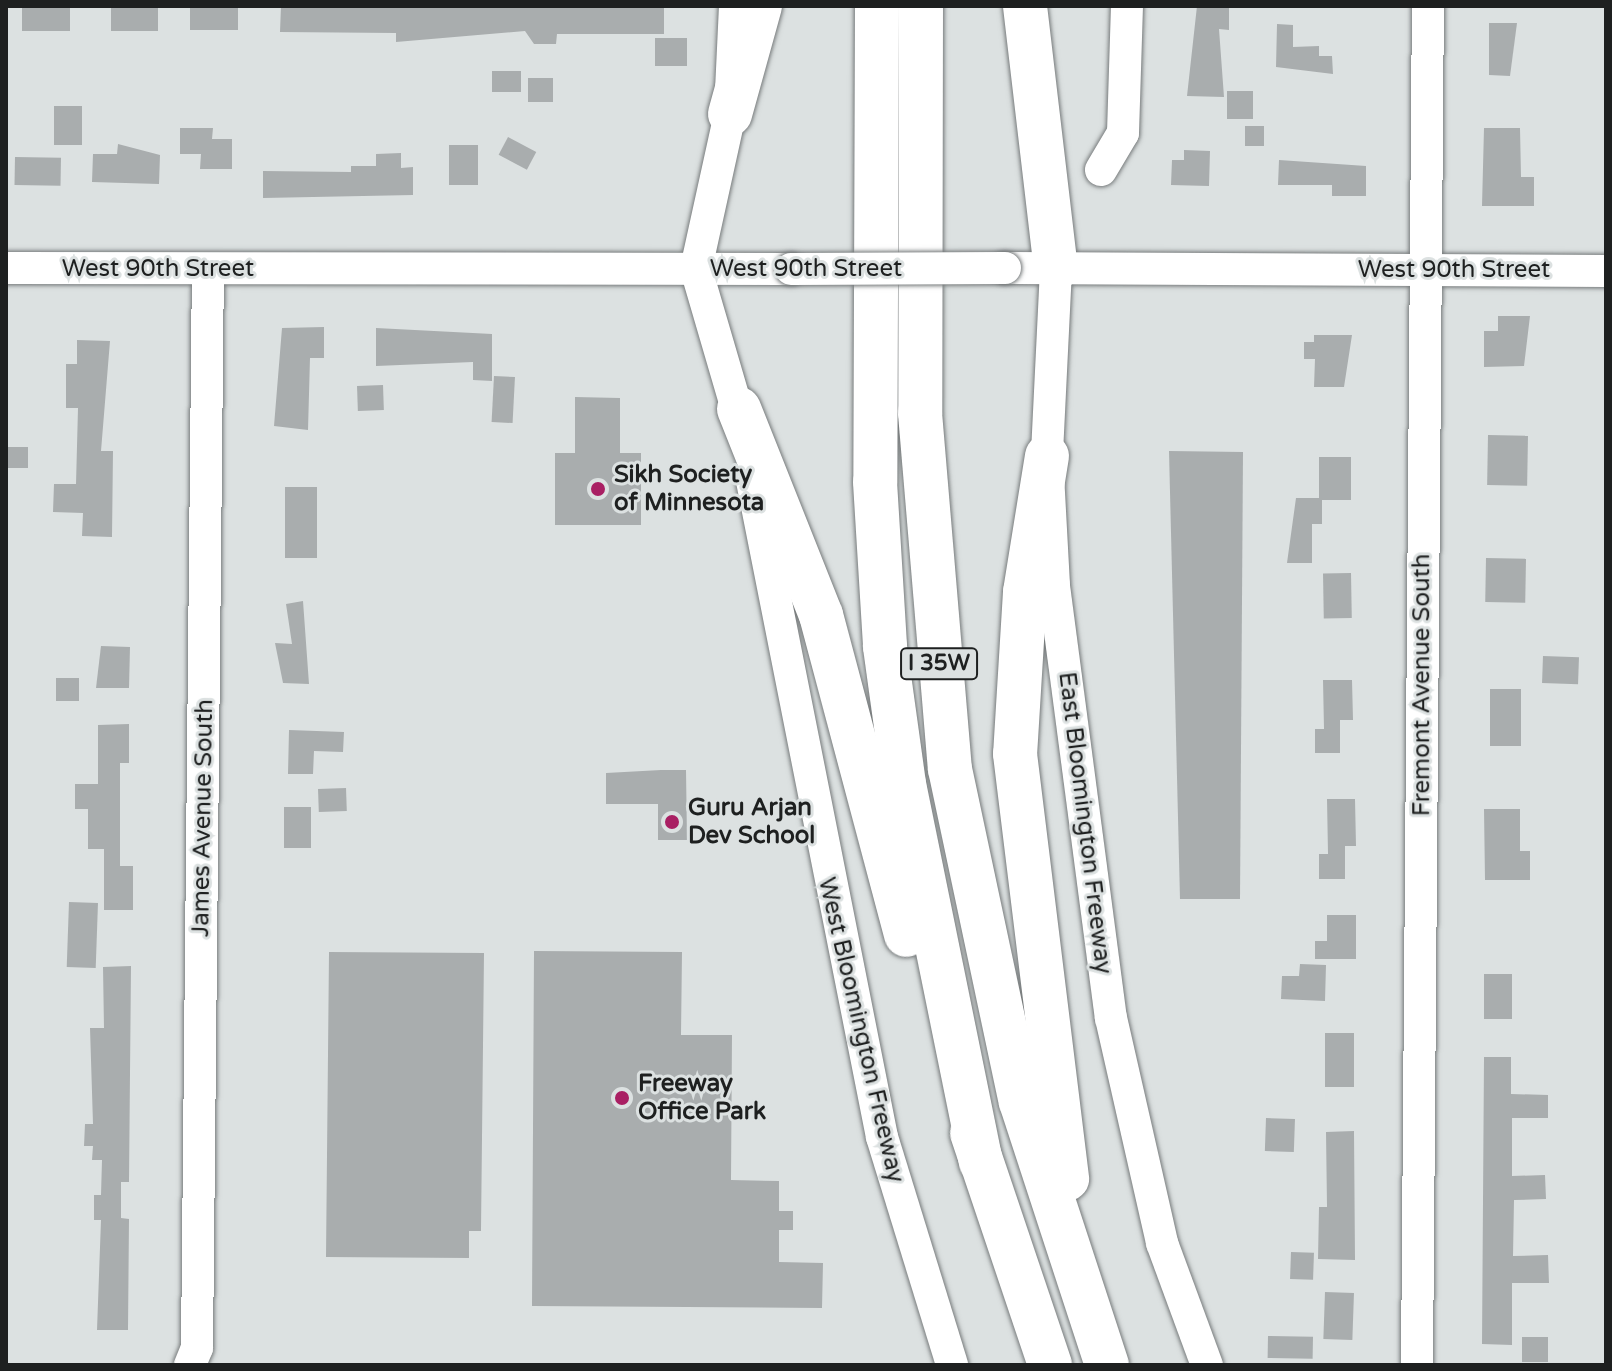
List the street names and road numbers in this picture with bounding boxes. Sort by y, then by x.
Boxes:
street label: West 90th Street [62,255,254,283]
street label: West 90th Street [710,255,902,283]
street label: West 90th Street [1358,256,1550,284]
street label: Fremont Avenue South [1408,554,1436,816]
road number: I 35W [899,646,979,682]
street label: East Bloomington Freeway [1052,670,1118,976]
street label: James Avenue South [187,699,219,937]
street label: West Bloomington Freeway [812,875,910,1185]

